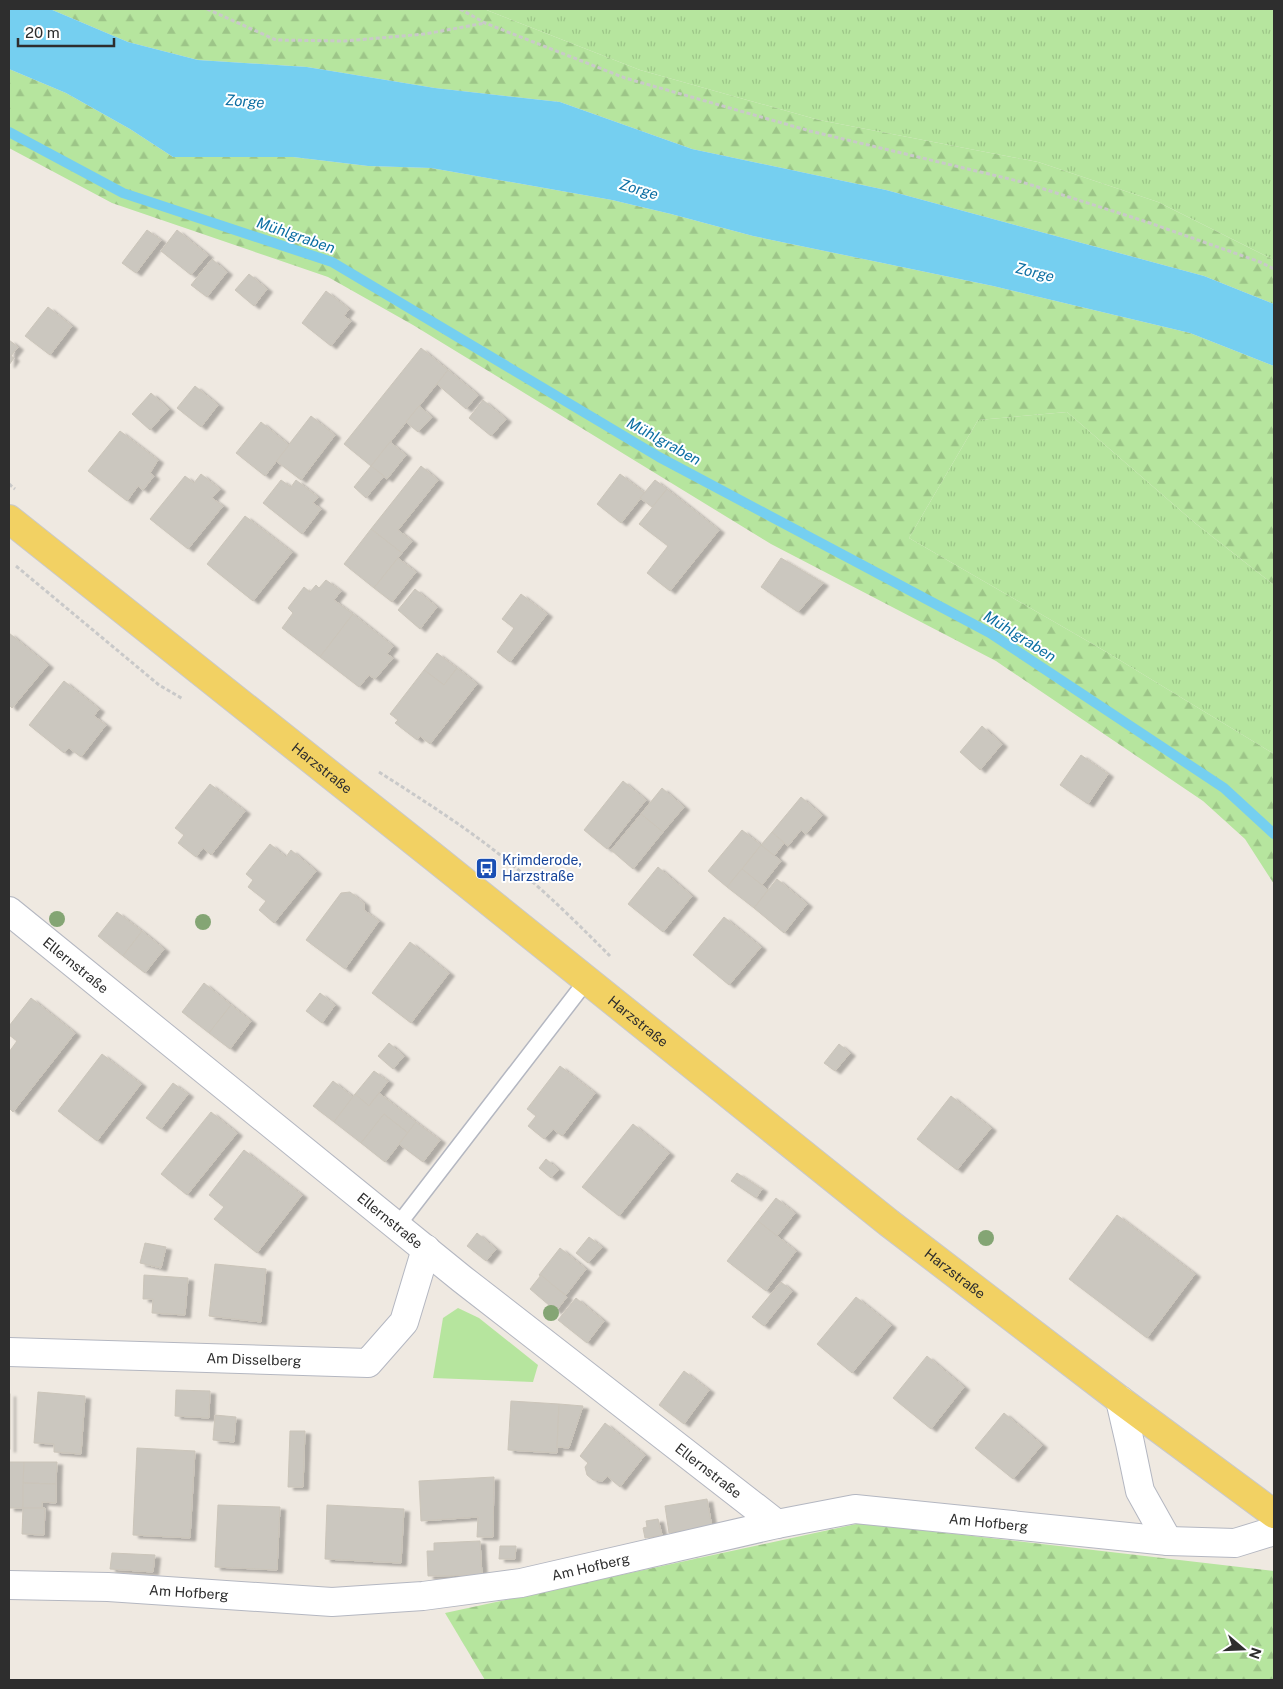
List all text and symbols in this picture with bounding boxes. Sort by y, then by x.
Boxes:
scale bar [18,15,114,47]
text: 20 m [25,24,60,41]
water label: Zorge [225,91,265,111]
water label: Zorge [618,175,660,203]
water label: Mühlgraben [255,214,337,256]
water label: Zorge [1014,259,1056,285]
water label: Mühlgraben [624,414,704,468]
water label: Mühlgraben [981,607,1059,665]
street label: Harzstraße [289,739,355,797]
place label: Krimderode, Harzstraße [502,852,582,884]
bus stop icon: Krimderode, Harzstraße [474,856,498,880]
street label: Ellernstraße [40,934,112,997]
street label: Harzstraße [605,992,671,1050]
street label: Ellernstraße [354,1189,426,1252]
street label: Harzstraße [921,1245,989,1302]
street label: Am Disselberg [206,1350,302,1369]
street label: Ellernstraße [672,1440,745,1502]
street label: Am Hofberg [948,1511,1029,1535]
street label: Am Hofberg [550,1550,631,1584]
street label: Am Hofberg [149,1582,229,1603]
north arrow [1218,1624,1268,1674]
text: N [1246,1645,1265,1661]

